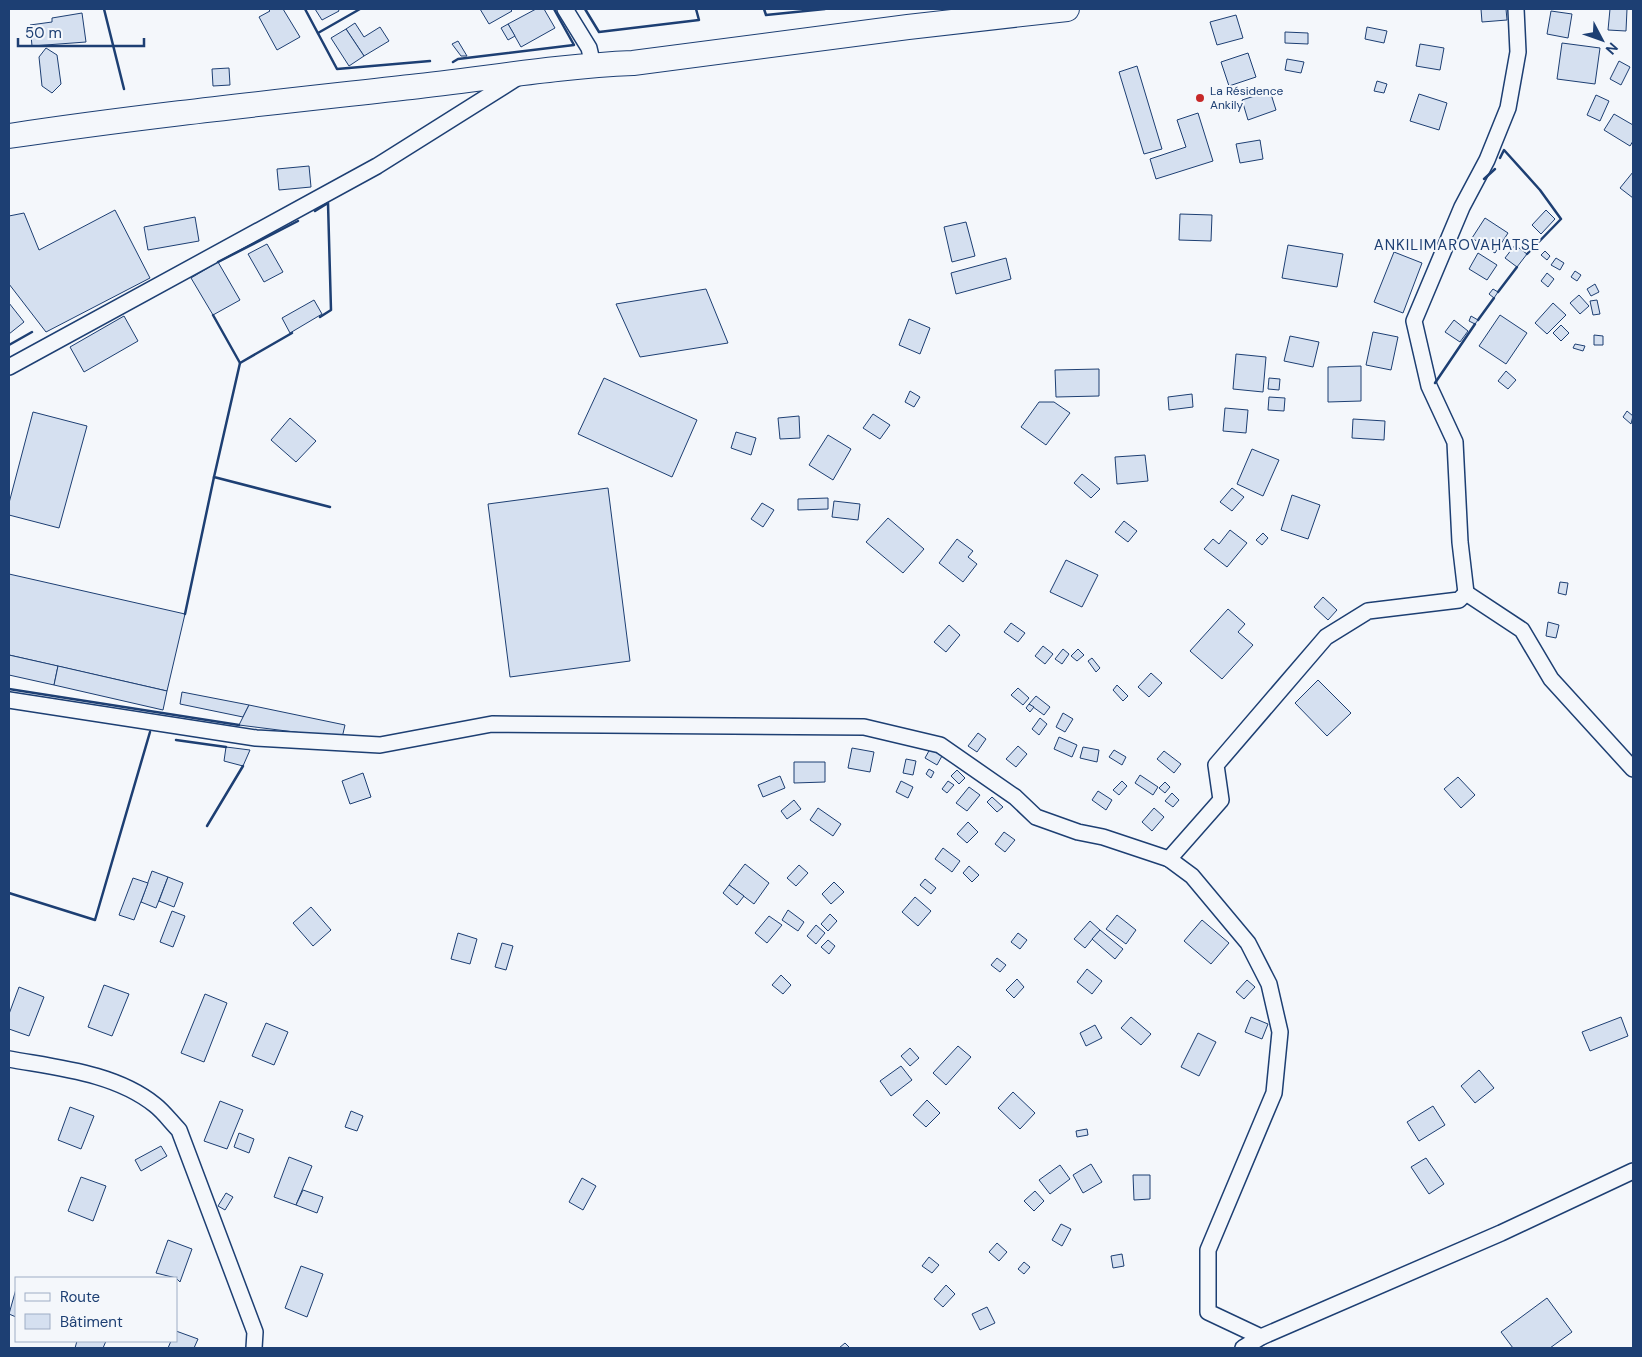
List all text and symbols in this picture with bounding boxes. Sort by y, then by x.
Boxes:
scale bar [18,15,144,47]
north arrow [1577,15,1627,65]
text: 50 m [25,23,62,43]
text: N [1602,39,1622,58]
place label: La Résidence Ankily [1210,83,1284,113]
marker: La Résidence Ankily [1194,92,1206,104]
district label: ANKILIMAROVAHATSE [1374,235,1540,255]
legend [15,1277,178,1342]
text: Route [60,1287,100,1307]
text: Bâtiment [60,1312,123,1332]

